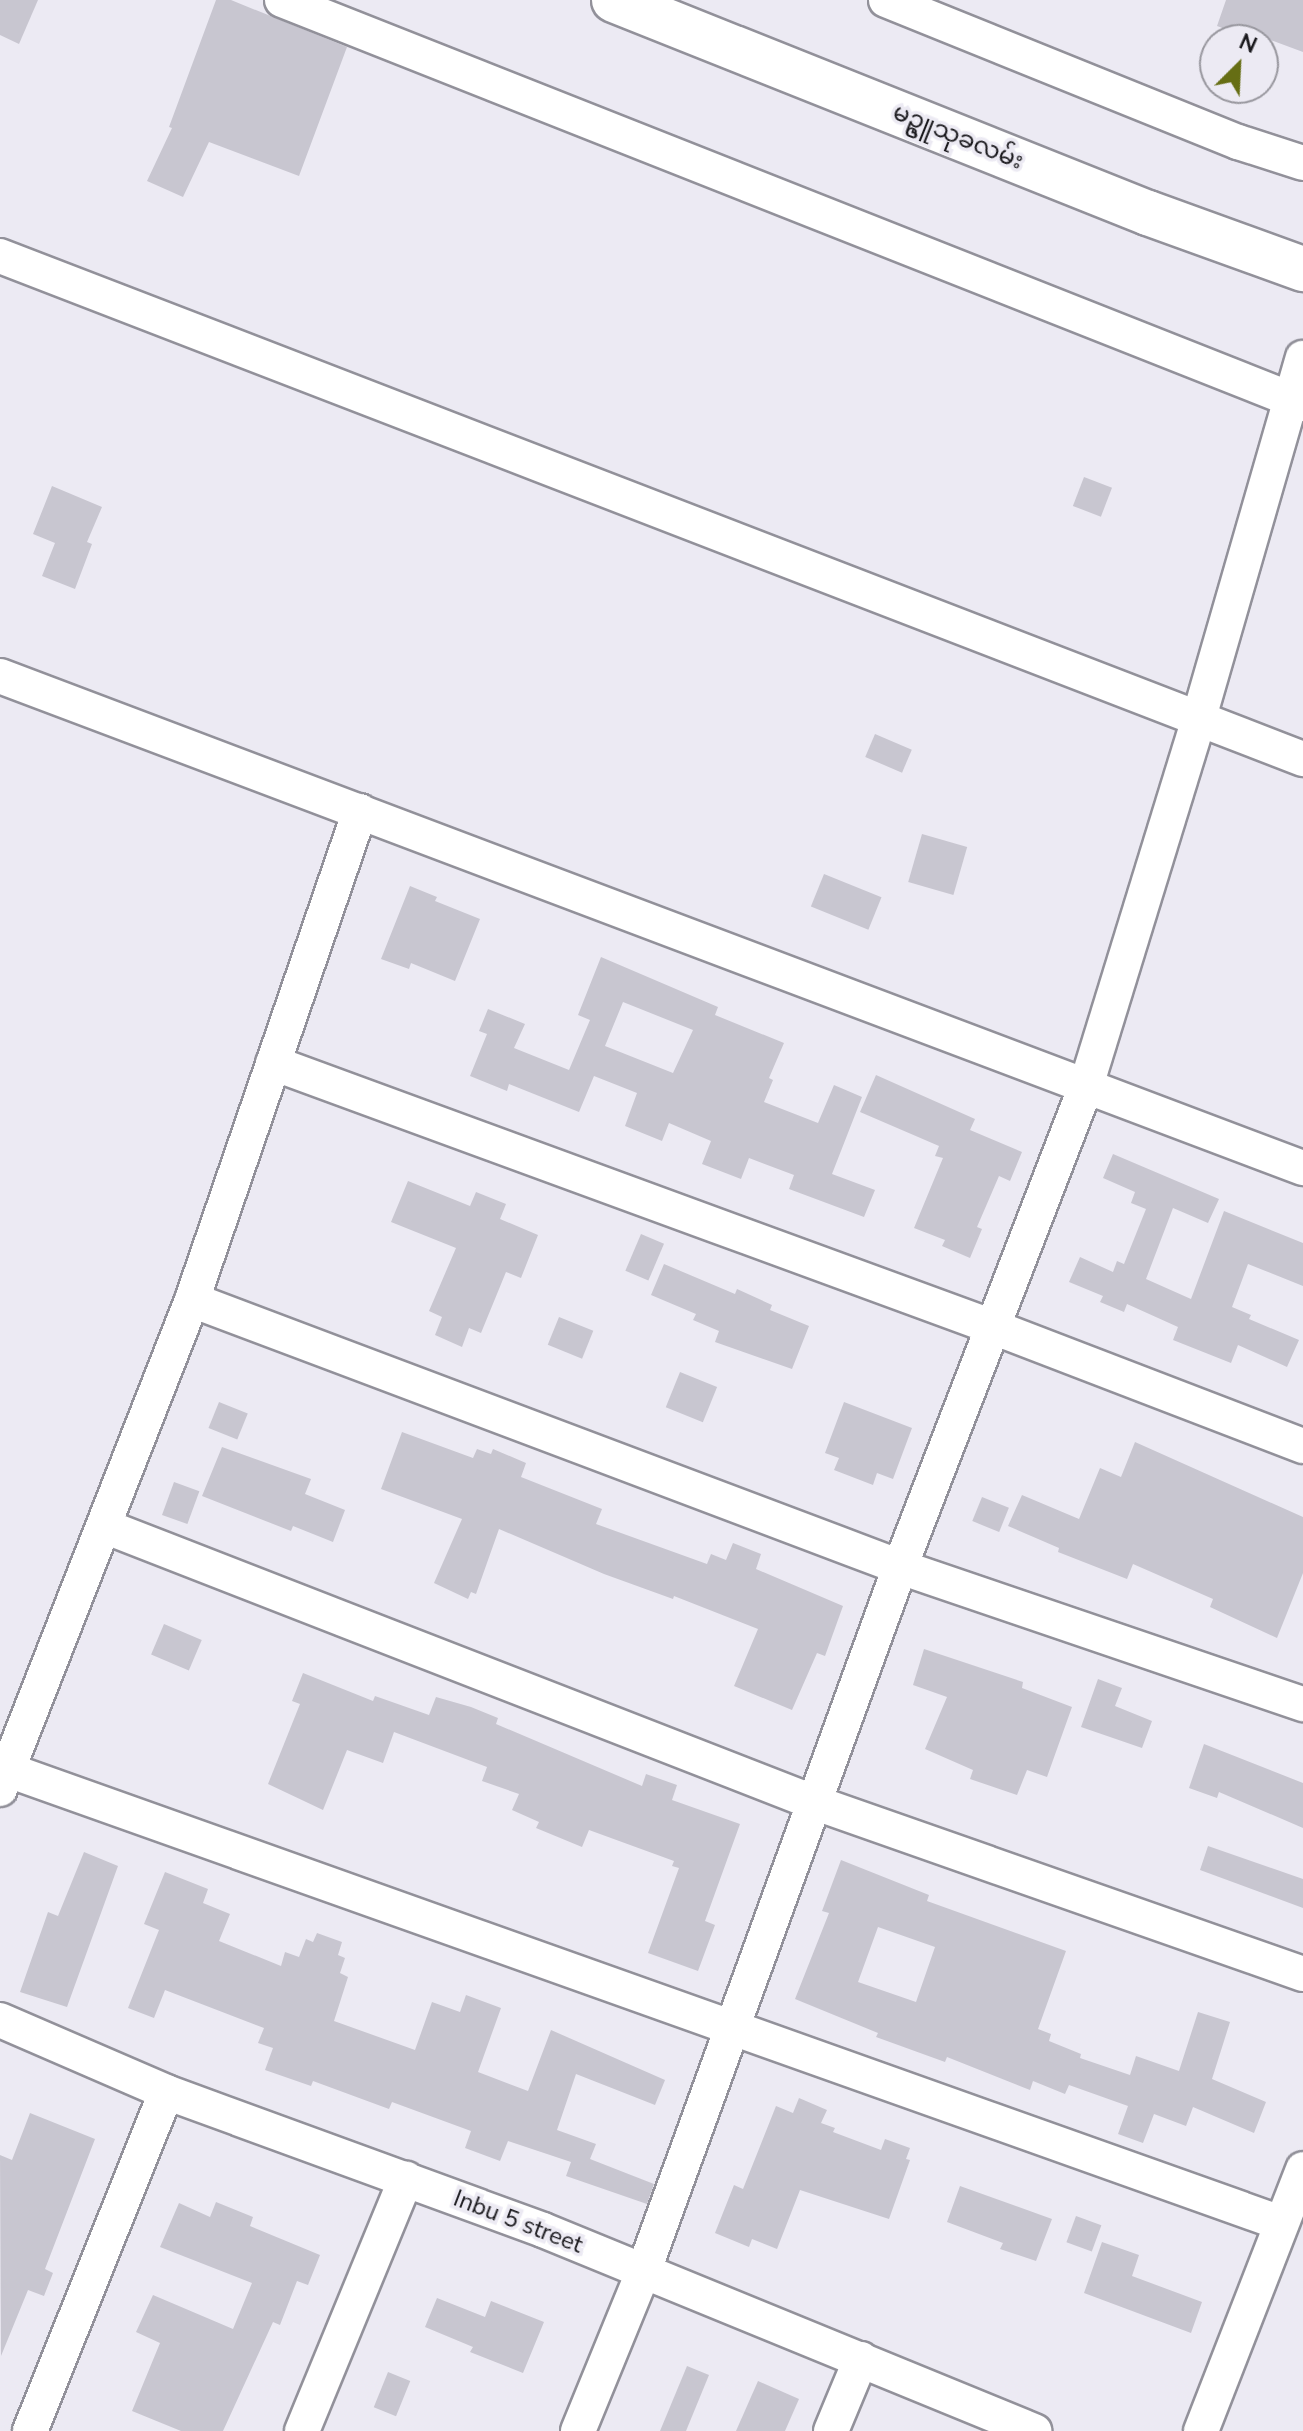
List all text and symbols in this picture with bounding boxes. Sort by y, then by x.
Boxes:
north arrow [1199,24,1279,104]
text: N [1234,27,1262,61]
street label: မဥ္ဇူသုခလမ်း [889,98,1027,176]
street label: Inbu 5 street [449,2184,587,2260]

